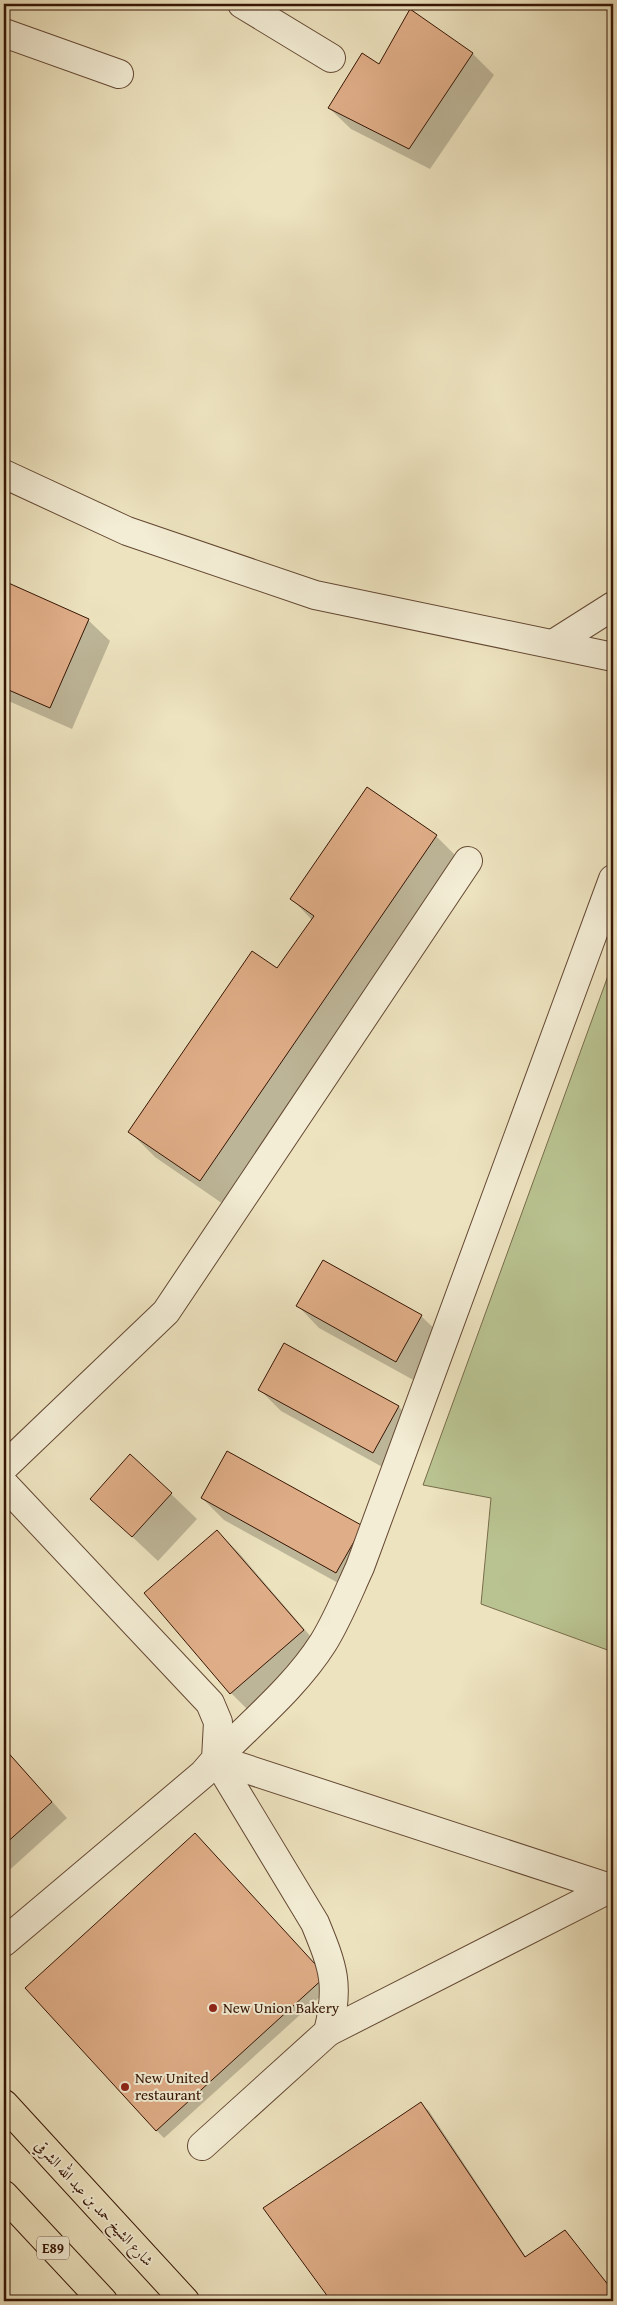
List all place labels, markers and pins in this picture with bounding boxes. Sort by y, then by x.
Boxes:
place label: New Union Bakery [223,1997,340,2018]
marker: New Union Bakery [207,2002,219,2014]
place label: New United restaurant [135,2067,209,2105]
marker: New United restaurant [119,2081,131,2093]

